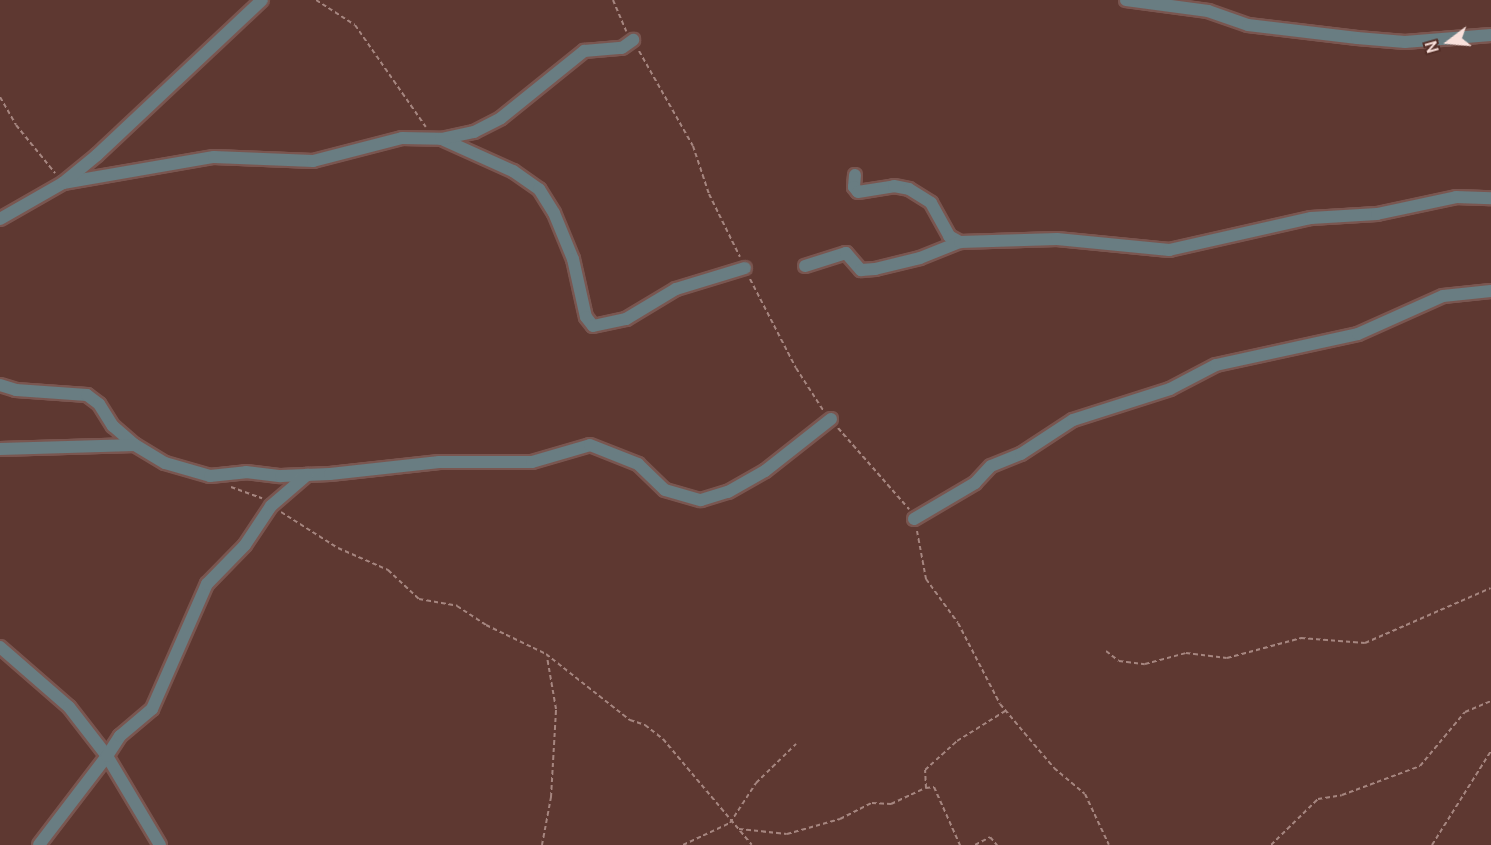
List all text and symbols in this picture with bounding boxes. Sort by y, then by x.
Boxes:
north arrow [1419,12,1479,72]
text: N [1420,38,1444,56]

